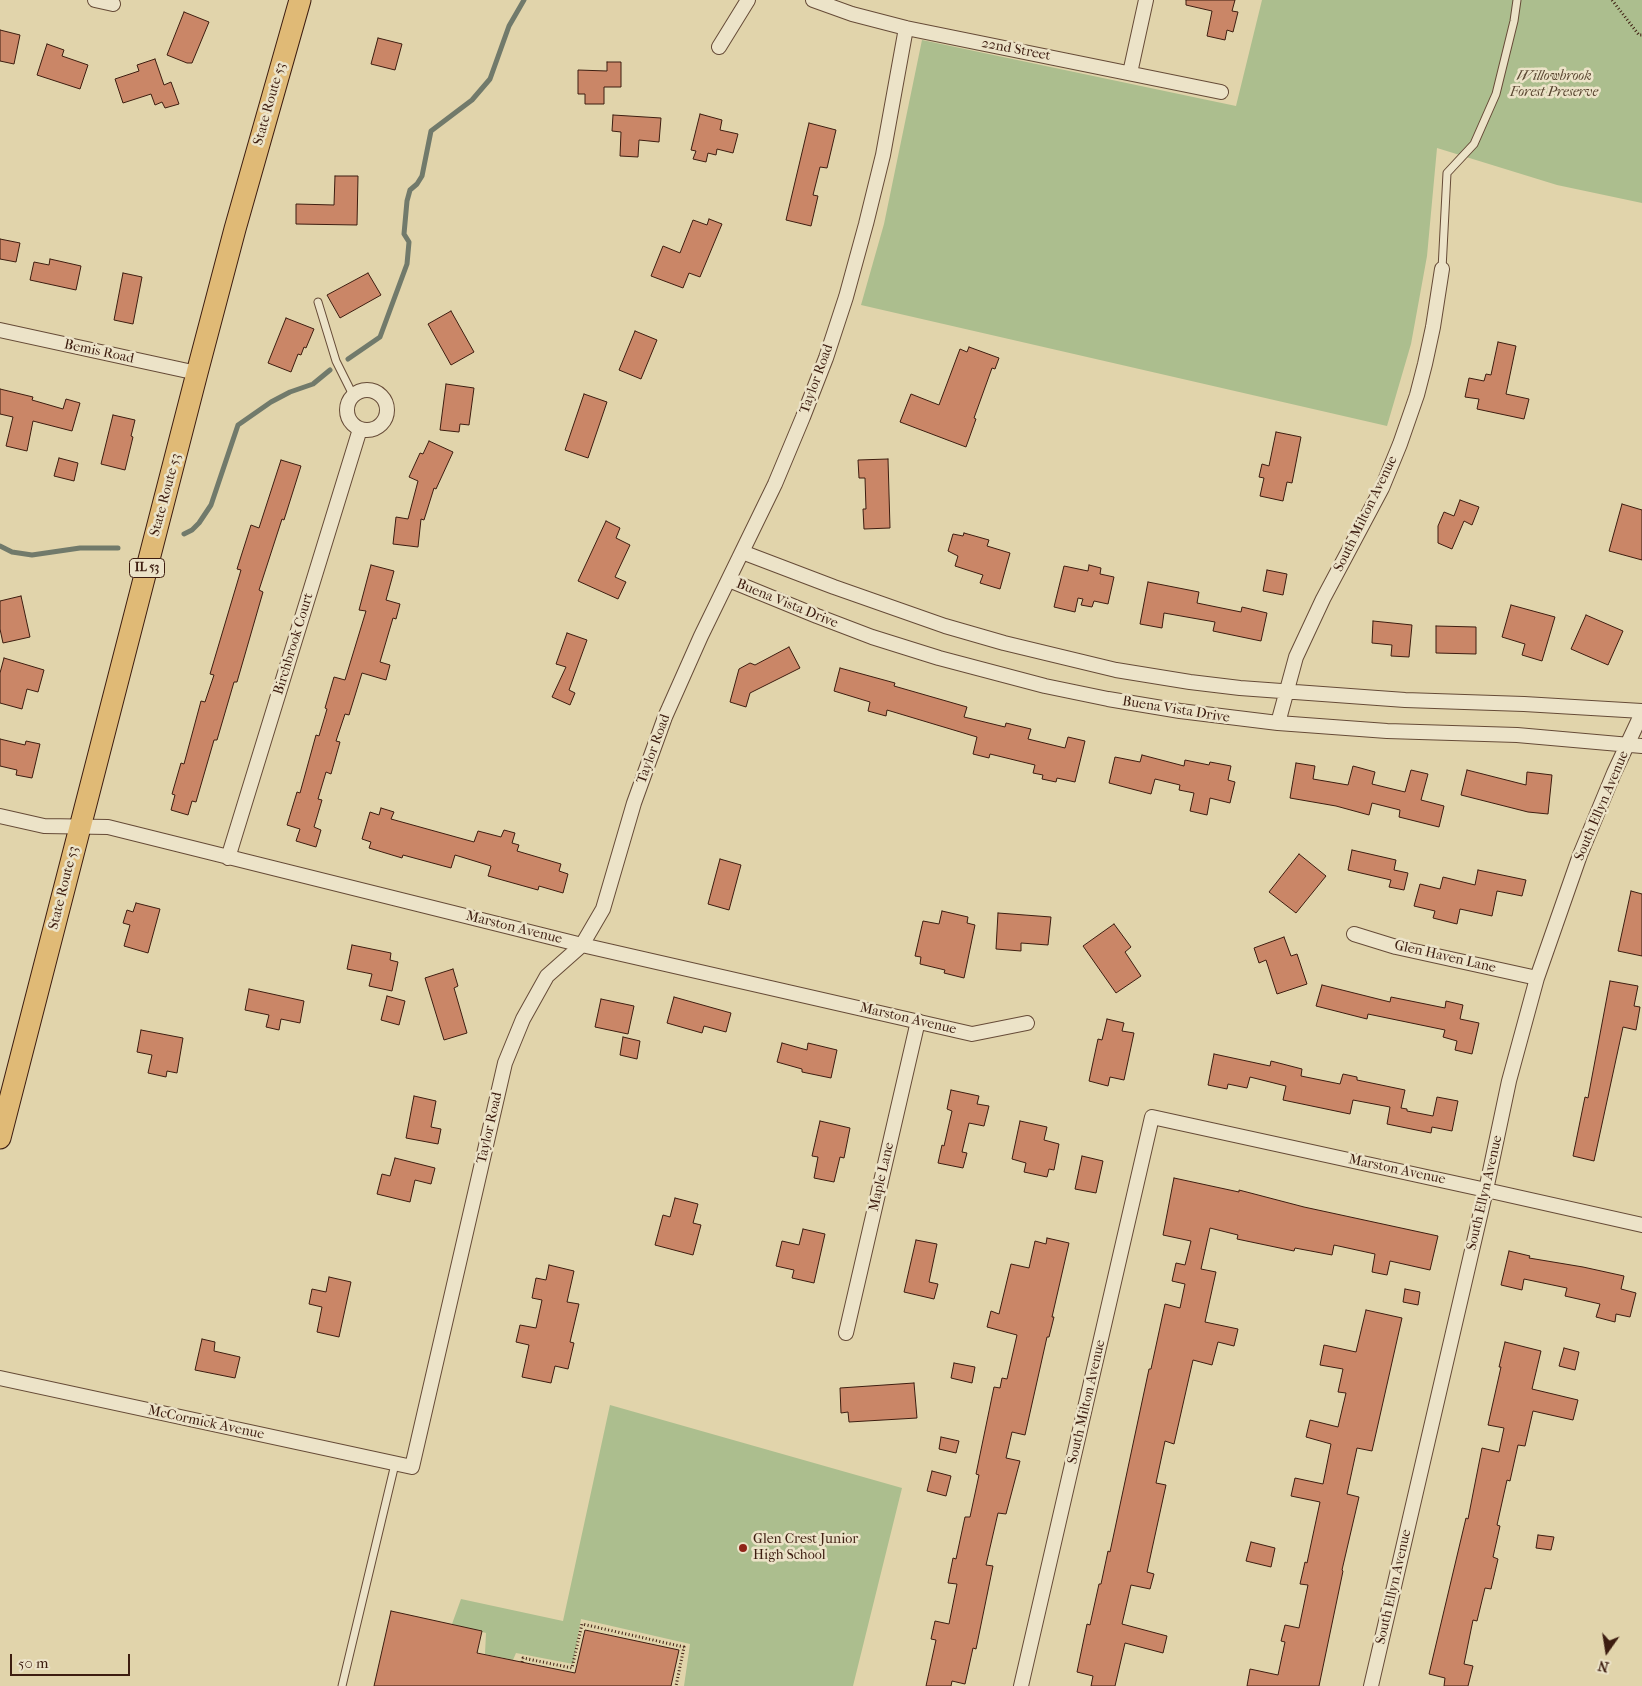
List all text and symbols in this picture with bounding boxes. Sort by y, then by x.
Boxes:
street label: 22nd Street [980,35,1052,65]
street label: State Route 53 [250,61,290,147]
park label: Willowbrook Forest Preserve [1510,69,1598,102]
street label: Bemis Road [62,336,136,368]
street label: Taylor Road [797,342,837,416]
street label: State Route 53 [147,452,185,538]
street label: South Milton Avenue [1331,453,1401,575]
road number: IL 53 [130,558,164,578]
street label: Buena Vista Drive [734,576,840,632]
street label: Birchbrook Court [270,591,318,697]
street label: Buena Vista Drive [1121,693,1231,727]
street label: Taylor Road [634,712,674,786]
street label: South Ellyn Avenue [1571,749,1633,863]
street label: State Route 53 [46,845,82,931]
street label: Marston Avenue [464,908,564,948]
street label: Glen Haven Lane [1393,937,1497,977]
street label: Marston Avenue [858,1000,958,1038]
street label: Taylor Road [474,1091,506,1165]
street label: South Ellyn Avenue [1464,1134,1506,1252]
street label: Maple Lane [866,1141,898,1213]
street label: Marston Avenue [1347,1152,1447,1188]
street label: South Milton Avenue [1065,1338,1109,1466]
street label: McCormick Avenue [146,1402,266,1444]
street label: South Ellyn Avenue [1373,1528,1415,1646]
place label: Glen Crest Junior High School [753,1532,858,1564]
marker: Glen Crest Junior High School [737,1542,749,1554]
north arrow [1582,1626,1632,1676]
scale bar [12,1644,132,1676]
text: 50 m [18,1654,48,1672]
text: N [1596,1657,1611,1676]

